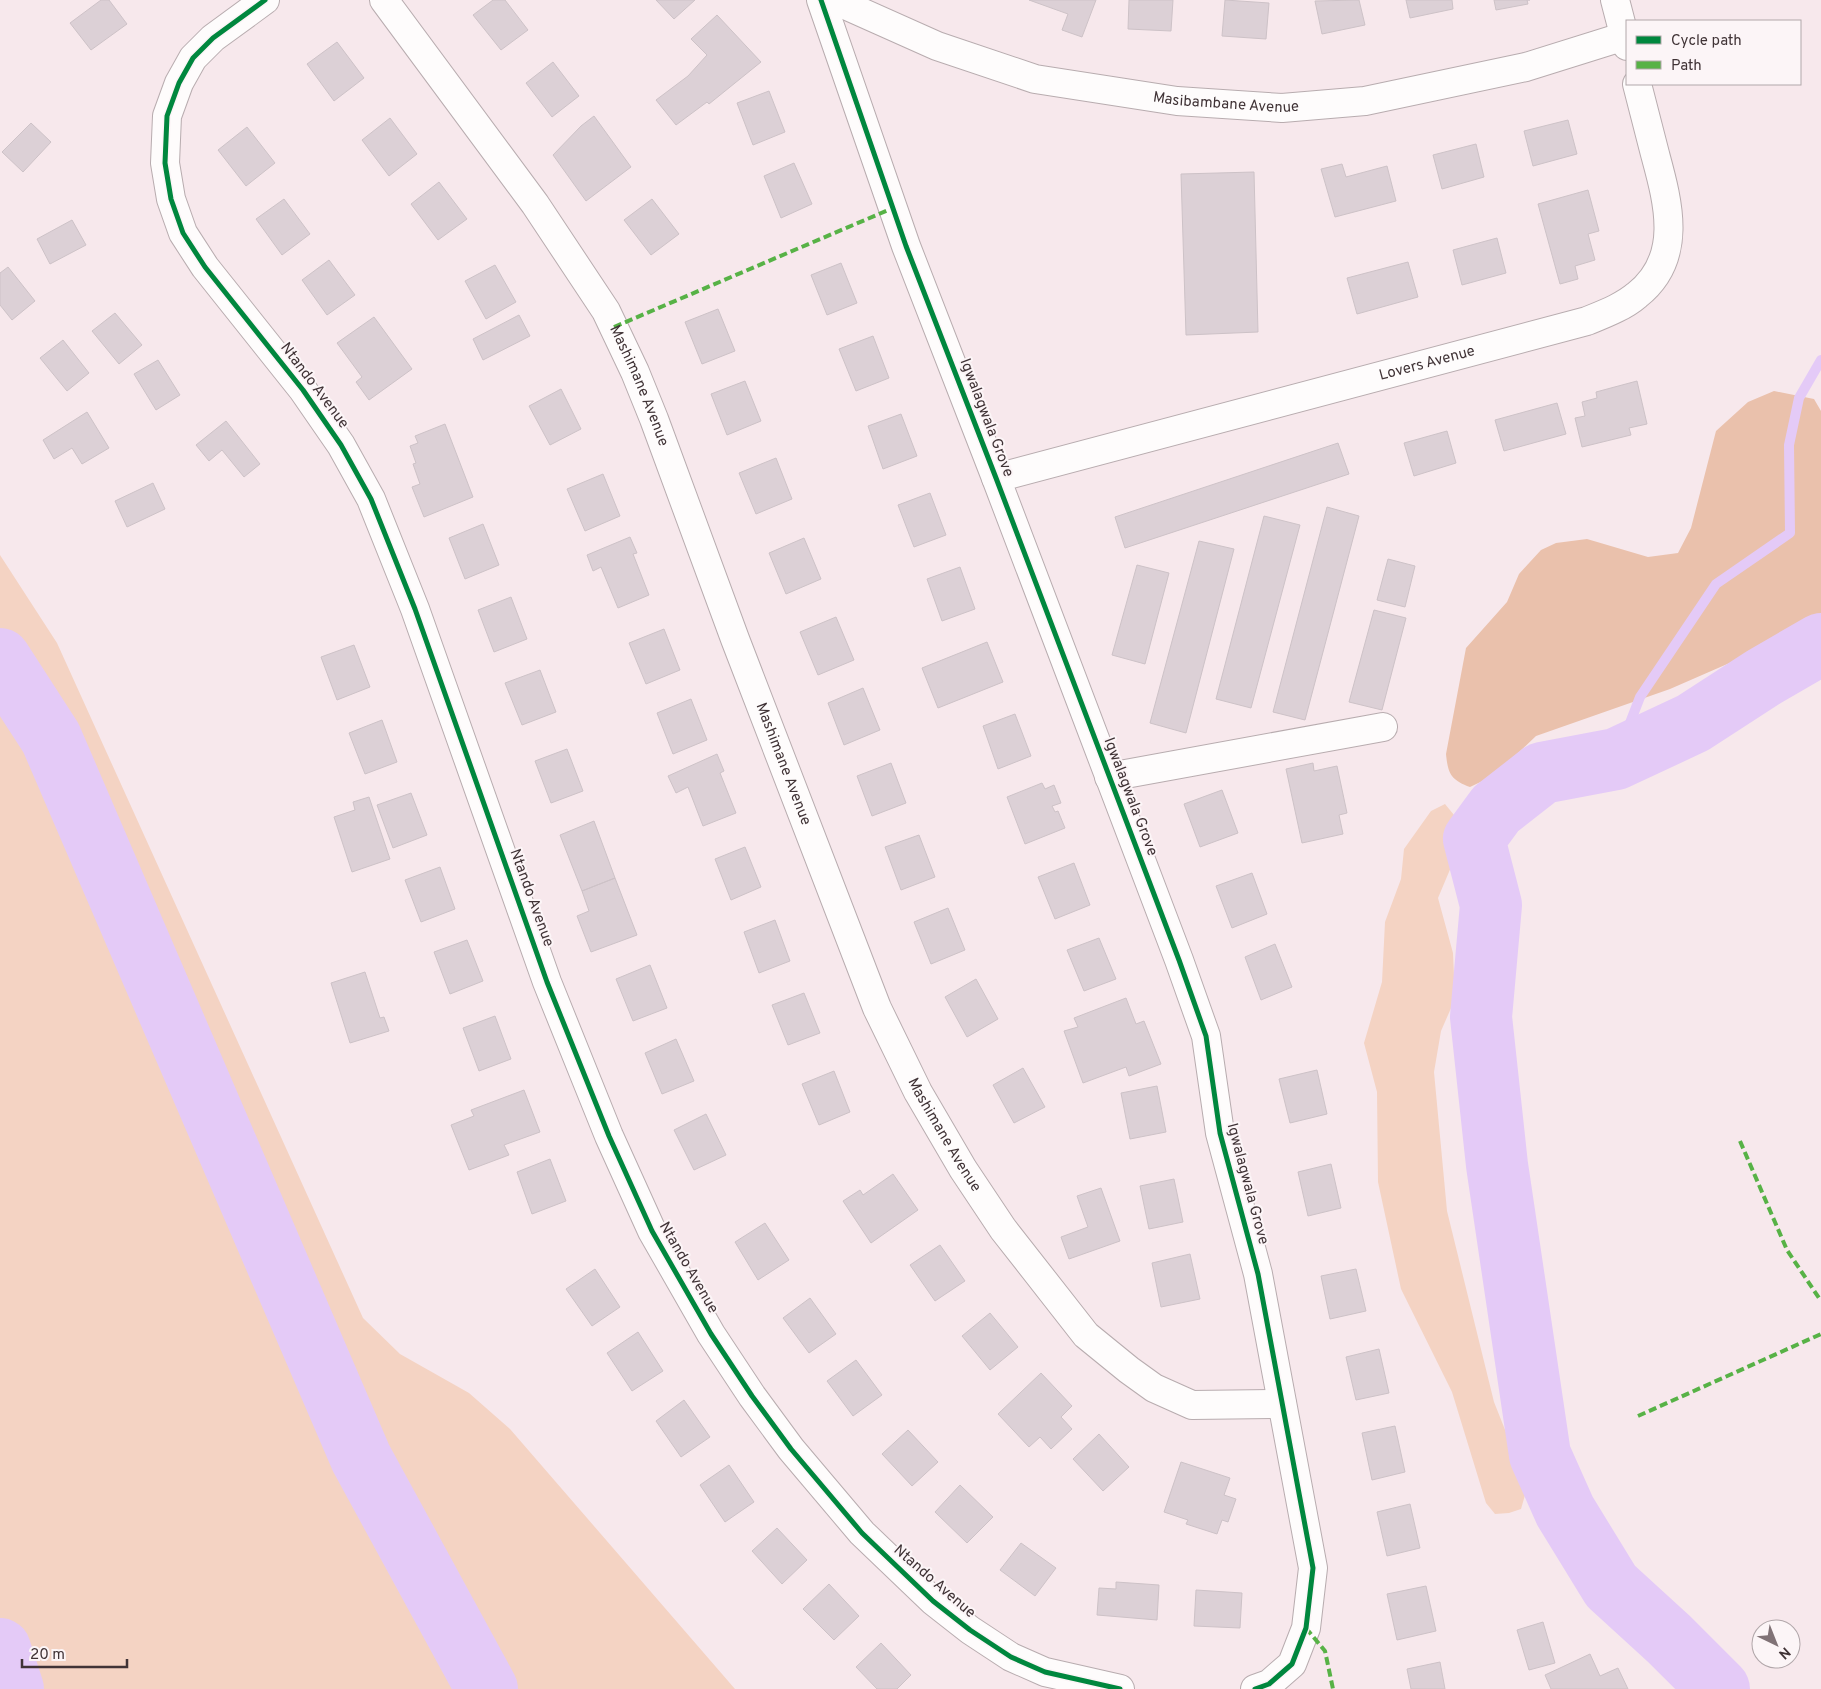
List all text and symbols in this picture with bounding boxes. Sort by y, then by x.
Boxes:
legend [1626,20,1801,85]
text: Cycle path [1671,32,1742,51]
text: Path [1671,57,1702,76]
street label: Masibambane Avenue [1152,88,1300,118]
street label: Mashimane Avenue [605,322,673,449]
street label: Ntando Avenue [275,339,353,433]
street label: Lovers Avenue [1377,342,1477,385]
street label: Igwalagwala Grove [955,356,1017,480]
street label: Mashimane Avenue [751,700,815,828]
street label: Igwalagwala Grove [1099,735,1161,859]
street label: Ntando Avenue [504,846,558,950]
street label: Mashimane Avenue [903,1075,985,1196]
street label: Igwalagwala Grove [1222,1121,1272,1247]
street label: Ntando Avenue [654,1219,722,1317]
street label: Ntando Avenue [889,1541,979,1623]
north arrow [1751,1619,1801,1669]
scale bar [22,1636,128,1668]
text: N [1774,1643,1793,1662]
text: 20 m [30,1646,65,1665]

